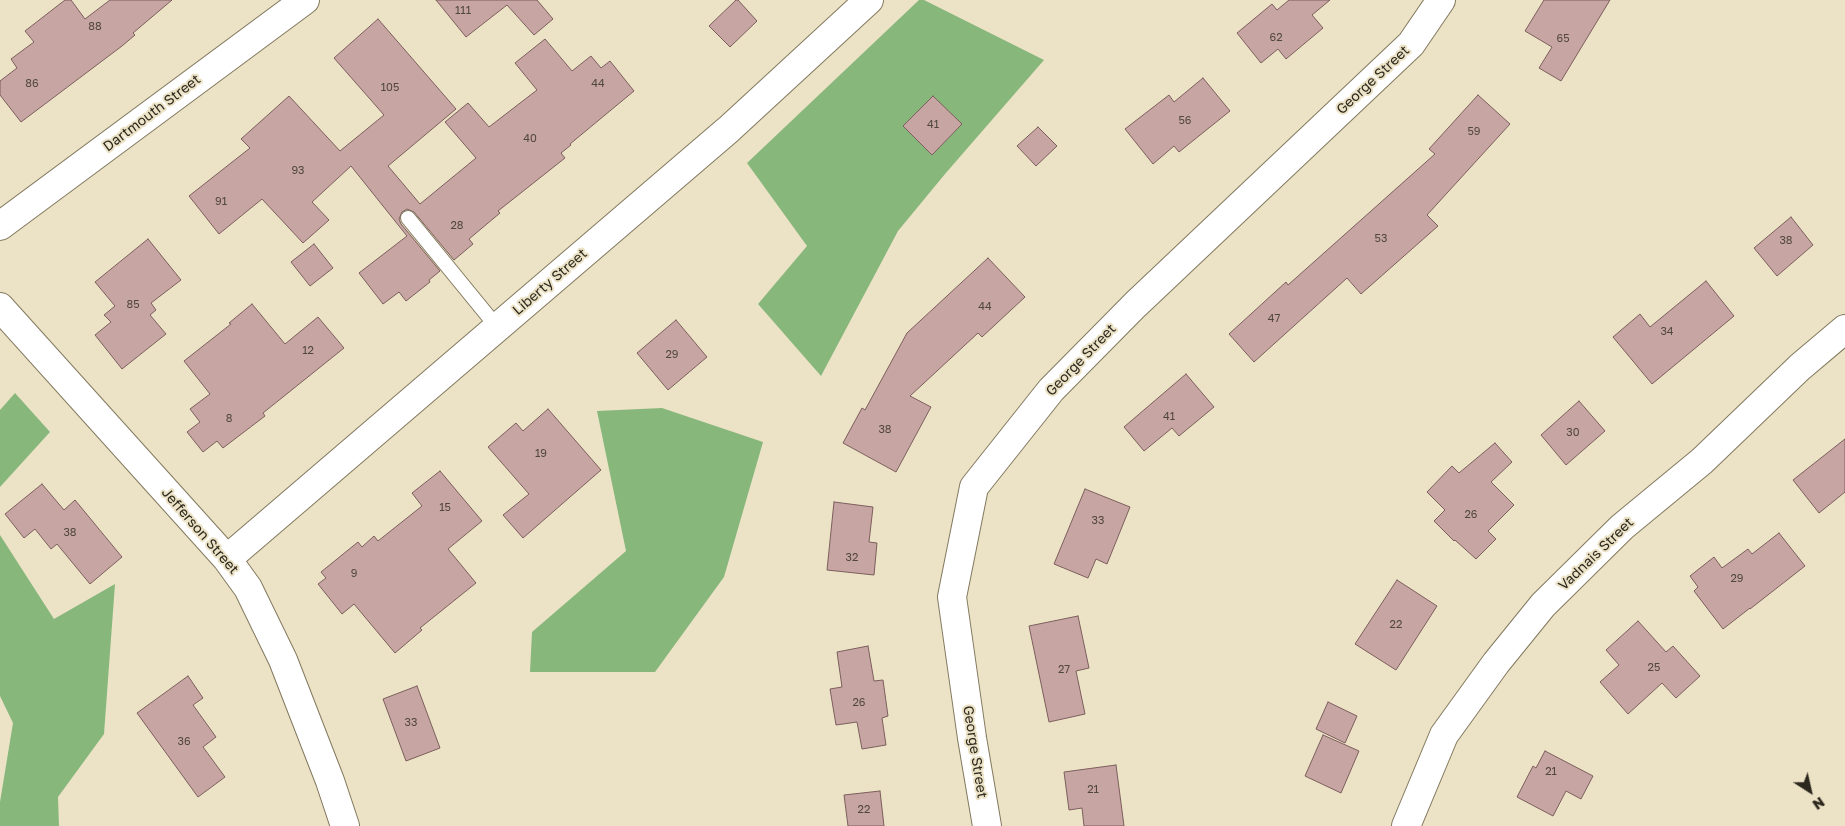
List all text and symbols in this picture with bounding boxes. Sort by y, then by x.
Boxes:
house number: 111 [455,4,471,18]
house number: 88 [88,20,102,34]
house number: 62 [1269,31,1283,45]
house number: 65 [1556,32,1570,46]
street label: George Street [1333,42,1413,118]
street label: Dartmouth Street [100,71,204,155]
house number: 86 [25,77,39,91]
house number: 44 [591,77,605,91]
house number: 105 [381,81,399,95]
house number: 56 [1178,114,1192,128]
house number: 41 [927,118,939,132]
house number: 59 [1467,125,1481,139]
house number: 40 [523,132,537,146]
house number: 93 [291,164,305,178]
house number: 91 [215,195,227,209]
house number: 28 [450,219,464,233]
house number: 53 [1375,232,1387,246]
house number: 38 [1779,234,1793,248]
street label: Liberty Street [509,245,591,319]
house number: 85 [126,298,140,312]
house number: 44 [978,300,992,314]
house number: 47 [1268,312,1280,326]
street label: George Street [1043,321,1119,399]
house number: 34 [1660,325,1674,339]
house number: 12 [302,344,314,358]
house number: 29 [665,348,679,362]
house number: 41 [1163,410,1175,424]
house number: 8 [226,412,232,426]
house number: 38 [878,423,892,437]
house number: 30 [1566,426,1580,440]
house number: 19 [535,447,547,461]
street label: Jefferson Street [158,484,242,578]
house number: 15 [439,501,451,515]
house number: 26 [1464,508,1478,522]
house number: 33 [1092,514,1104,528]
street label: Vadnais Street [1555,514,1637,594]
house number: 38 [63,526,77,540]
house number: 32 [846,551,858,565]
house number: 9 [351,567,357,581]
house number: 29 [1730,572,1744,586]
house number: 22 [1390,618,1402,632]
house number: 25 [1648,661,1660,675]
house number: 27 [1058,663,1070,677]
house number: 26 [852,696,866,710]
street label: George Street [959,705,991,799]
house number: 33 [405,716,417,730]
house number: 36 [177,735,191,749]
house number: 21 [1545,765,1557,779]
north arrow [1785,766,1835,816]
house number: 21 [1087,783,1099,797]
text: N [1810,794,1828,814]
house number: 22 [858,803,870,817]

